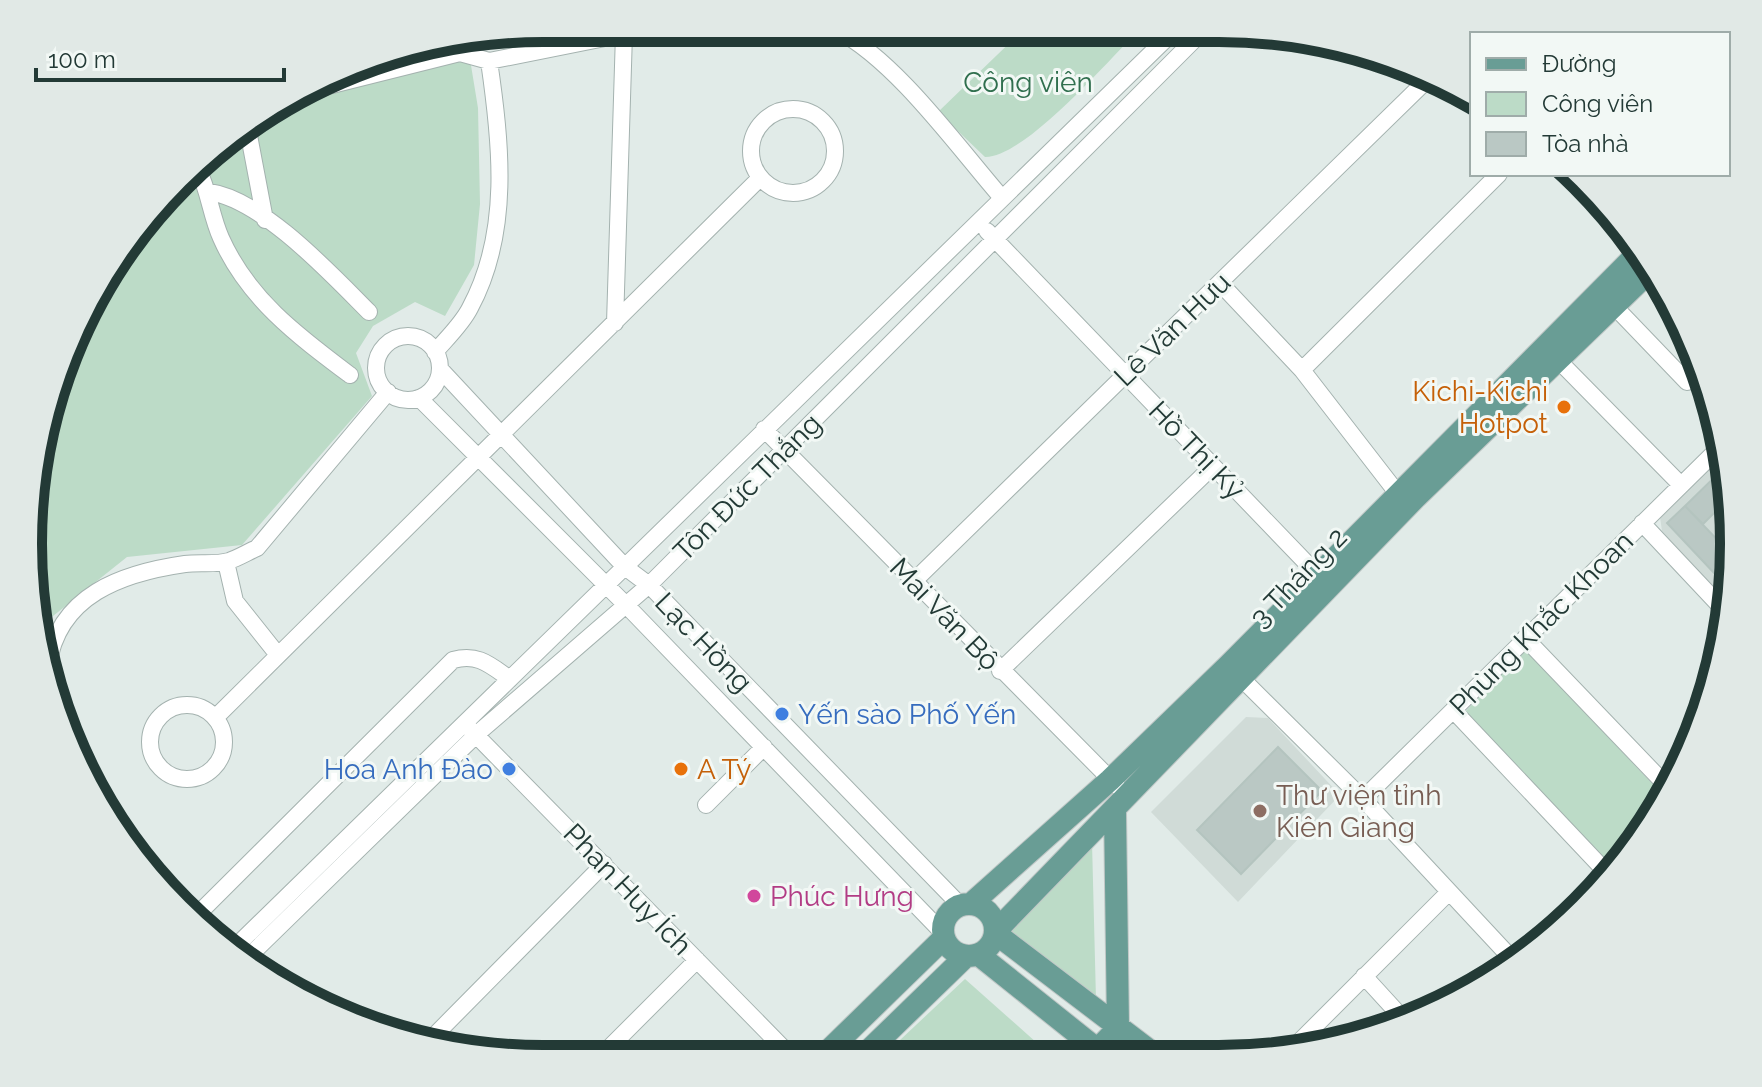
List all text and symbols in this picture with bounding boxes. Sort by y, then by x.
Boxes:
scale bar [36,32,284,82]
legend [1470,32,1730,176]
text: 100 m [48,45,116,74]
text: Đường [1542,49,1617,78]
park label: Công viên [963,66,1093,99]
text: Công viên [1542,89,1653,118]
text: Tòa nhà [1542,129,1629,158]
street label: Lê Văn Hưu [1107,266,1237,393]
place label: Kichi-Kichi Hotpot [1412,375,1549,440]
street label: Hồ Thị Kỷ [1142,394,1251,506]
marker: Kichi-Kichi Hotpot [1555,398,1573,416]
street label: Tôn Đức Thắng [667,407,828,568]
street label: 3 Tháng 2 [1243,521,1354,634]
street label: Phùng Khắc Khoan [1443,525,1640,722]
street label: Mai Văn Bộ [883,551,1006,677]
street label: Lạc Hồng [648,586,759,699]
place label: Yến sào Phố Yến [798,698,1016,731]
marker: Yến sào Phố Yến [773,705,791,723]
place label: Hoa Anh Đào [324,753,493,786]
place label: A Tý [697,753,751,786]
marker: Hoa Anh Đào [500,760,518,778]
marker: A Tý [672,760,690,778]
place label: Thư viện tỉnh Kiên Giang [1276,779,1441,844]
marker: Thư viện tỉnh Kiên Giang [1251,802,1269,820]
street label: Phan Huy Ích [557,817,698,962]
place label: Phúc Hưng [770,880,914,913]
marker: Phúc Hưng [745,887,763,905]

